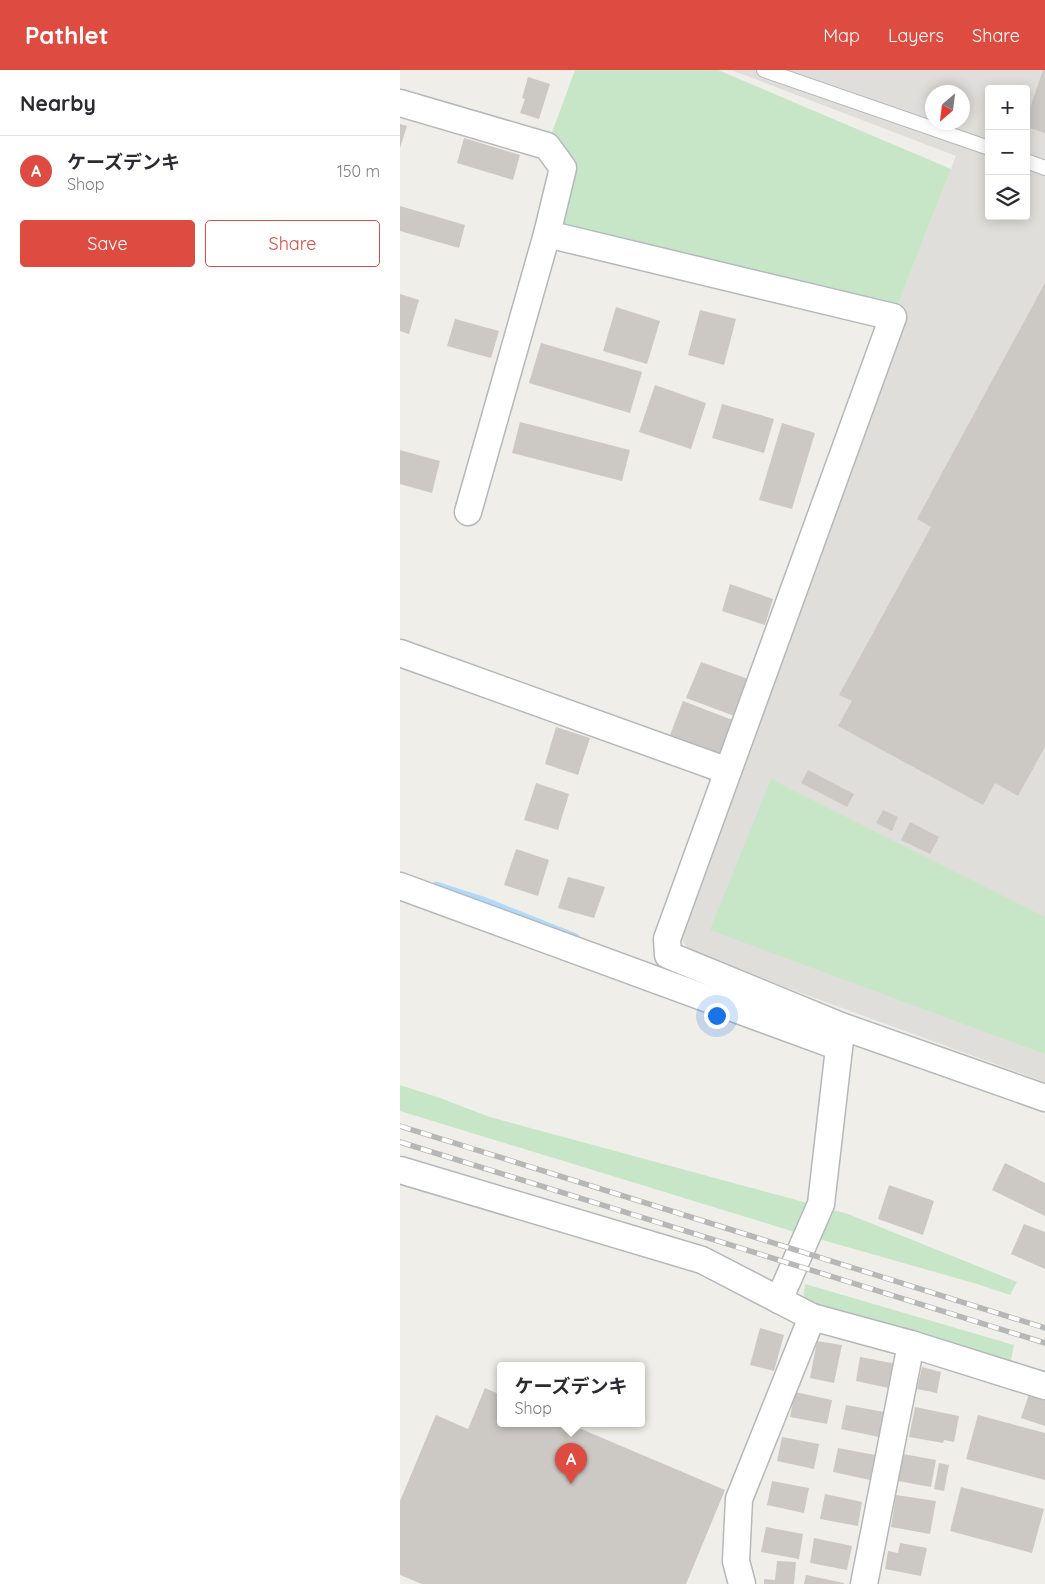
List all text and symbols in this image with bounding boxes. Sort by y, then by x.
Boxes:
text: Pathlet [25,20,109,50]
text: Map [823,24,860,47]
text: Layers [888,24,944,47]
text: Share [972,24,1020,47]
north arrow [925,85,970,130]
map controls [985,85,1030,220]
button: + [985,85,1030,130]
text: Nearby [20,90,96,116]
button: − [985,130,1030,175]
text: ケーズデンキ [67,150,180,174]
text: A [31,161,41,181]
text: 150 m [337,161,380,181]
text: Shop [67,174,104,194]
button: layers [985,175,1030,220]
button: Save [20,220,195,267]
button: Share [205,220,380,267]
your location [704,1003,730,1029]
popup [497,1362,645,1427]
text: ケーズデンキ [514,1374,628,1398]
text: Shop [514,1398,552,1418]
pin: A [555,1443,587,1484]

